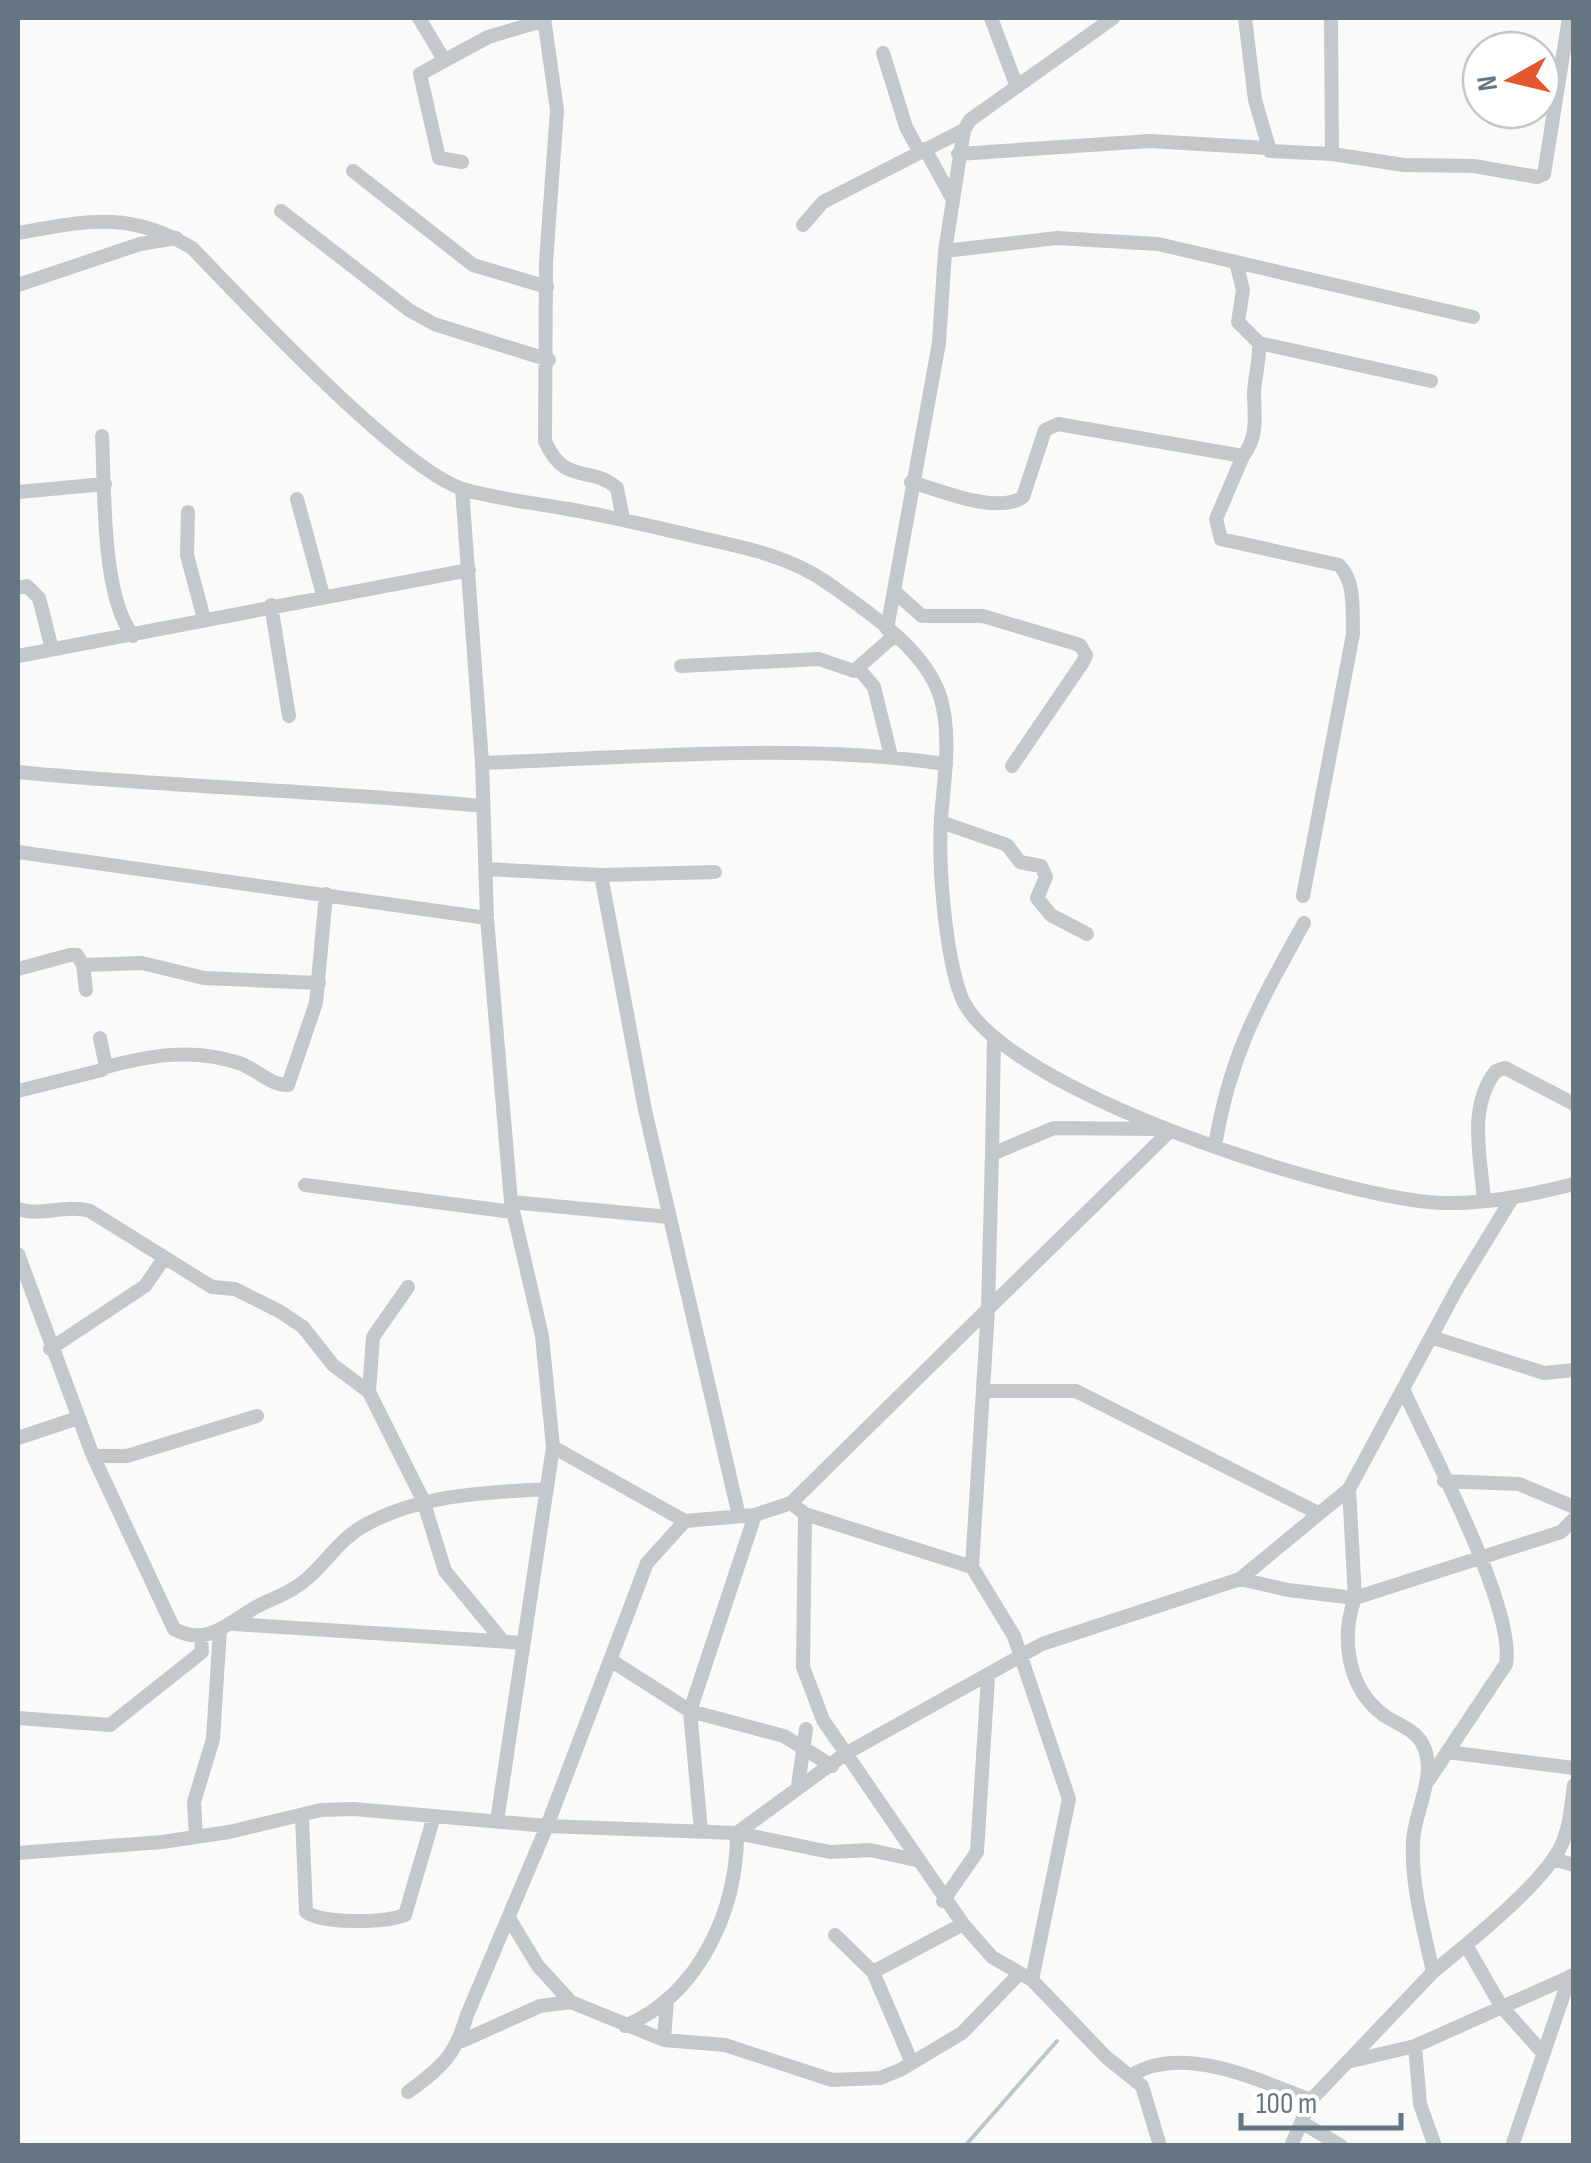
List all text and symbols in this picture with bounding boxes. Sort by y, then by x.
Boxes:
north arrow [1461,30,1561,130]
text: N [1470,74,1505,93]
scale bar [1241,2068,1401,2130]
text: 100 m [1256,2086,1317,2122]

